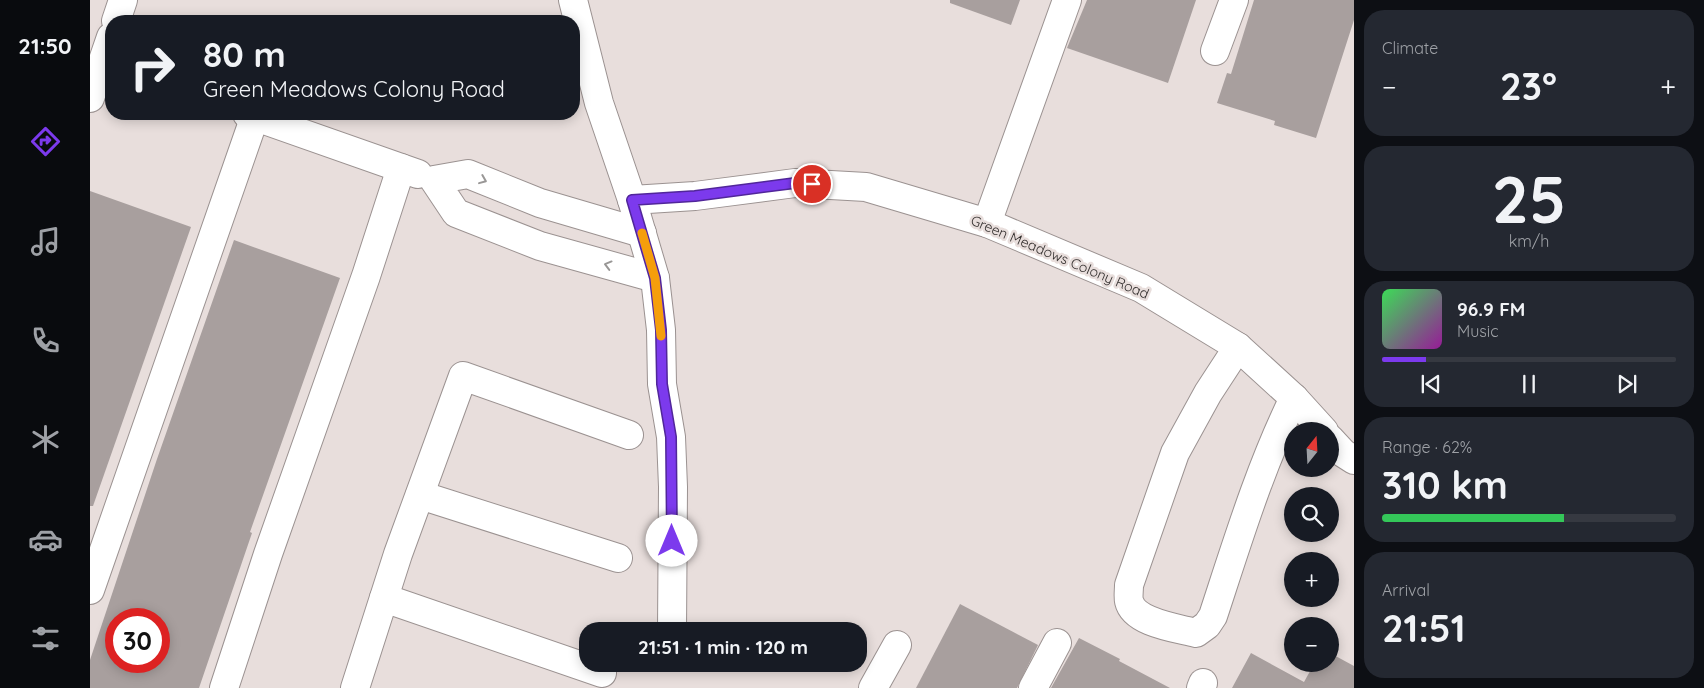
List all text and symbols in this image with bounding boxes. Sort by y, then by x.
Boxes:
text: 21:50 [18,32,72,60]
text: 80 m [203,32,286,76]
icon: right [120,35,185,100]
text: Climate [1382,38,1438,58]
text: 23° [1500,62,1557,110]
text: − [1382,69,1397,104]
text: + [1660,69,1676,104]
text: Green Meadows Colony Road [203,75,505,103]
icon: directions [28,124,63,159]
text: 25 [1492,158,1566,239]
pin [791,163,833,205]
icon: arrive [798,170,826,198]
one-way arrow [478,173,487,184]
street label: Green Meadows Colony Road [968,211,1152,303]
icon: music [28,224,63,259]
text: km/h [1509,231,1549,251]
one-way arrow [603,260,612,271]
text: 96.9 FM [1457,297,1525,321]
text: Music [1457,321,1499,341]
icon: phone [28,323,63,358]
icon: previous [1417,370,1445,398]
icon: pause [1515,370,1543,398]
icon: next [1613,370,1641,398]
icon: climate [28,422,63,457]
north arrow [1284,422,1339,478]
map controls [1284,422,1339,672]
text: Range · 62% [1382,437,1472,457]
text: 310 km [1382,461,1508,509]
button: search [1284,487,1339,542]
position arrow [645,514,697,566]
icon: car [28,522,63,557]
button: + [1284,552,1339,607]
text: Arrival [1382,580,1430,600]
text: 21:51 [1382,604,1465,652]
speed limit sign: 30 [105,608,170,673]
button: − [1284,617,1339,672]
icon: filters [28,621,63,656]
text: 21:51 · 1 min · 120 m [638,635,808,659]

